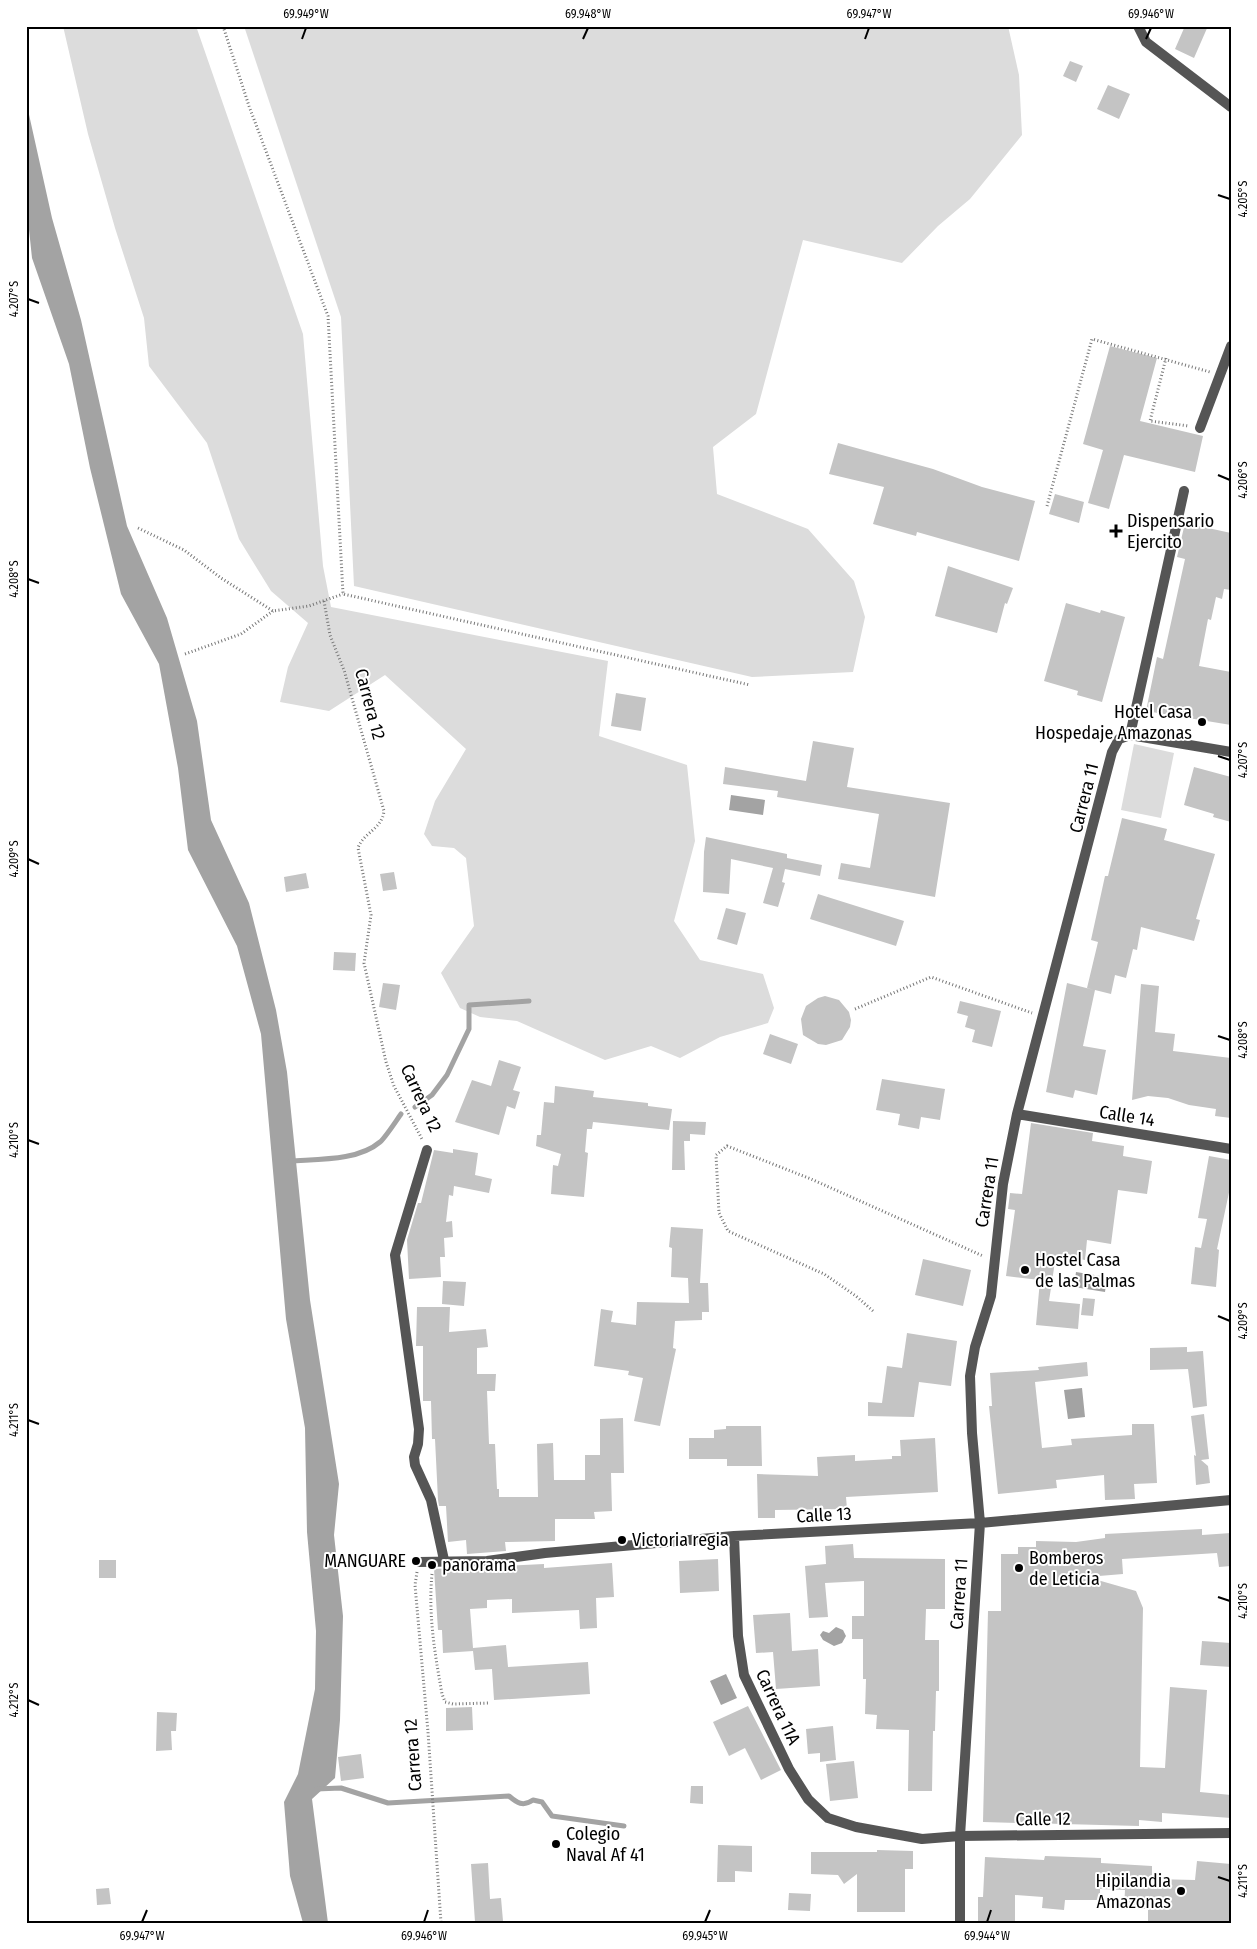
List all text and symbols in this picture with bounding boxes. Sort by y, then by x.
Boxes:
text: 69.949°W [283,7,329,21]
text: 69.948°W [565,7,611,21]
text: 69.947°W [847,7,891,21]
text: 69.946°W [1128,7,1174,21]
text: 4.205°S [1236,181,1250,217]
text: 4.207°S [7,281,21,317]
text: 4.206°S [1236,461,1250,499]
place label: Dispensario Ejercito [1127,510,1214,553]
marker: Dispensario Ejercito [1109,524,1123,538]
text: 4.208°S [7,560,21,598]
street label: Carrera 12 [350,666,390,742]
place label: Hotel Casa Hospedaje Amazonas [1035,701,1192,744]
marker: Hotel Casa Hospedaje Amazonas [1196,716,1208,728]
text: 4.207°S [1236,742,1250,778]
street label: Carrera 11 [1065,761,1103,835]
text: 4.209°S [7,840,21,878]
text: 4.208°S [1236,1021,1250,1059]
street label: Carrera 12 [396,1061,446,1136]
street label: Calle 14 [1098,1101,1157,1131]
text: 4.210°S [7,1122,21,1158]
street label: Carrera 11 [971,1155,1003,1229]
place label: Hostel Casa de las Palmas [1035,1249,1135,1292]
marker: Hostel Casa de las Palmas [1019,1264,1031,1276]
text: 4.209°S [1236,1302,1250,1340]
text: 4.211°S [7,1403,21,1437]
street label: Calle 13 [796,1503,852,1527]
place label: Victoria regia [632,1529,729,1551]
marker: Victoria regia [616,1534,628,1546]
place label: Bomberos de Leticia [1029,1547,1104,1590]
place label: MANGUARE [324,1550,406,1572]
place label: panorama [442,1554,517,1576]
marker: MANGUARE [410,1555,422,1567]
street label: Carrera 11 [946,1558,972,1630]
marker: panorama [426,1559,438,1571]
marker: Bomberos de Leticia [1013,1562,1025,1574]
text: 4.210°S [1236,1583,1250,1619]
street label: Carrera 11A [751,1666,805,1749]
text: 4.212°S [7,1682,21,1717]
street label: Carrera 12 [399,1718,427,1792]
street label: Calle 12 [1015,1808,1071,1830]
place label: Colegio Naval Af 41 [566,1823,645,1866]
marker: Colegio Naval Af 41 [550,1838,562,1850]
text: 4.211°S [1236,1864,1250,1898]
place label: Hipilandia Amazonas [1095,1870,1171,1913]
marker: Hipilandia Amazonas [1175,1885,1187,1897]
text: 69.947°W [120,1929,164,1943]
text: 69.946°W [401,1929,447,1943]
text: 69.945°W [682,1929,728,1943]
text: 69.944°W [964,1929,1010,1943]

